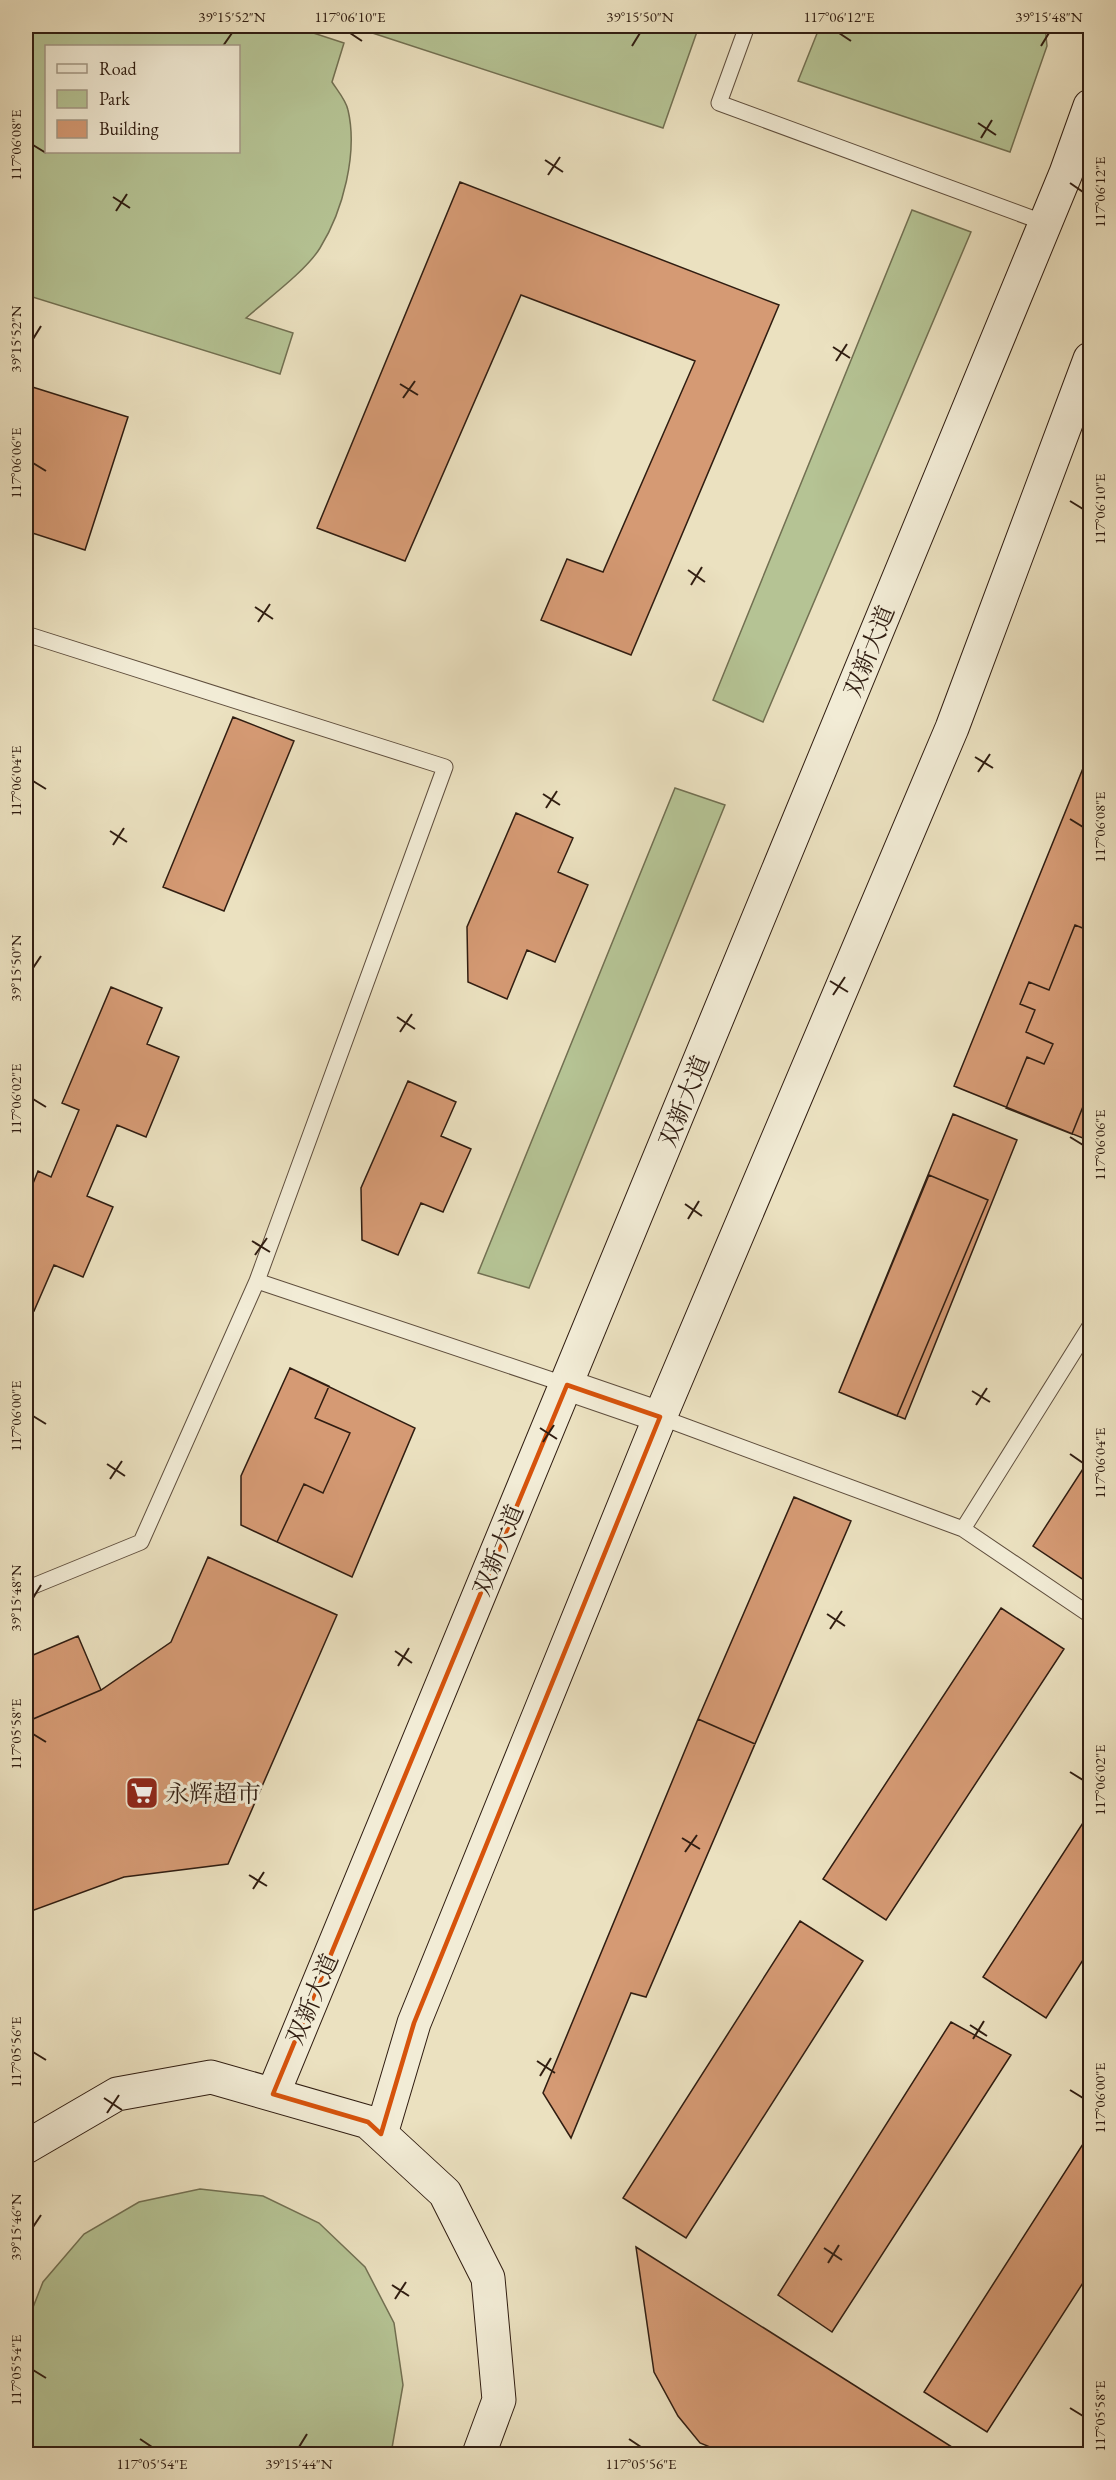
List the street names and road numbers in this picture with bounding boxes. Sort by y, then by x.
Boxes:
street label: 双新大道 [837,601,901,701]
street label: 双新大道 [652,1051,716,1151]
street label: 双新大道 [466,1500,530,1600]
street label: 双新大道 [279,1949,345,2049]

